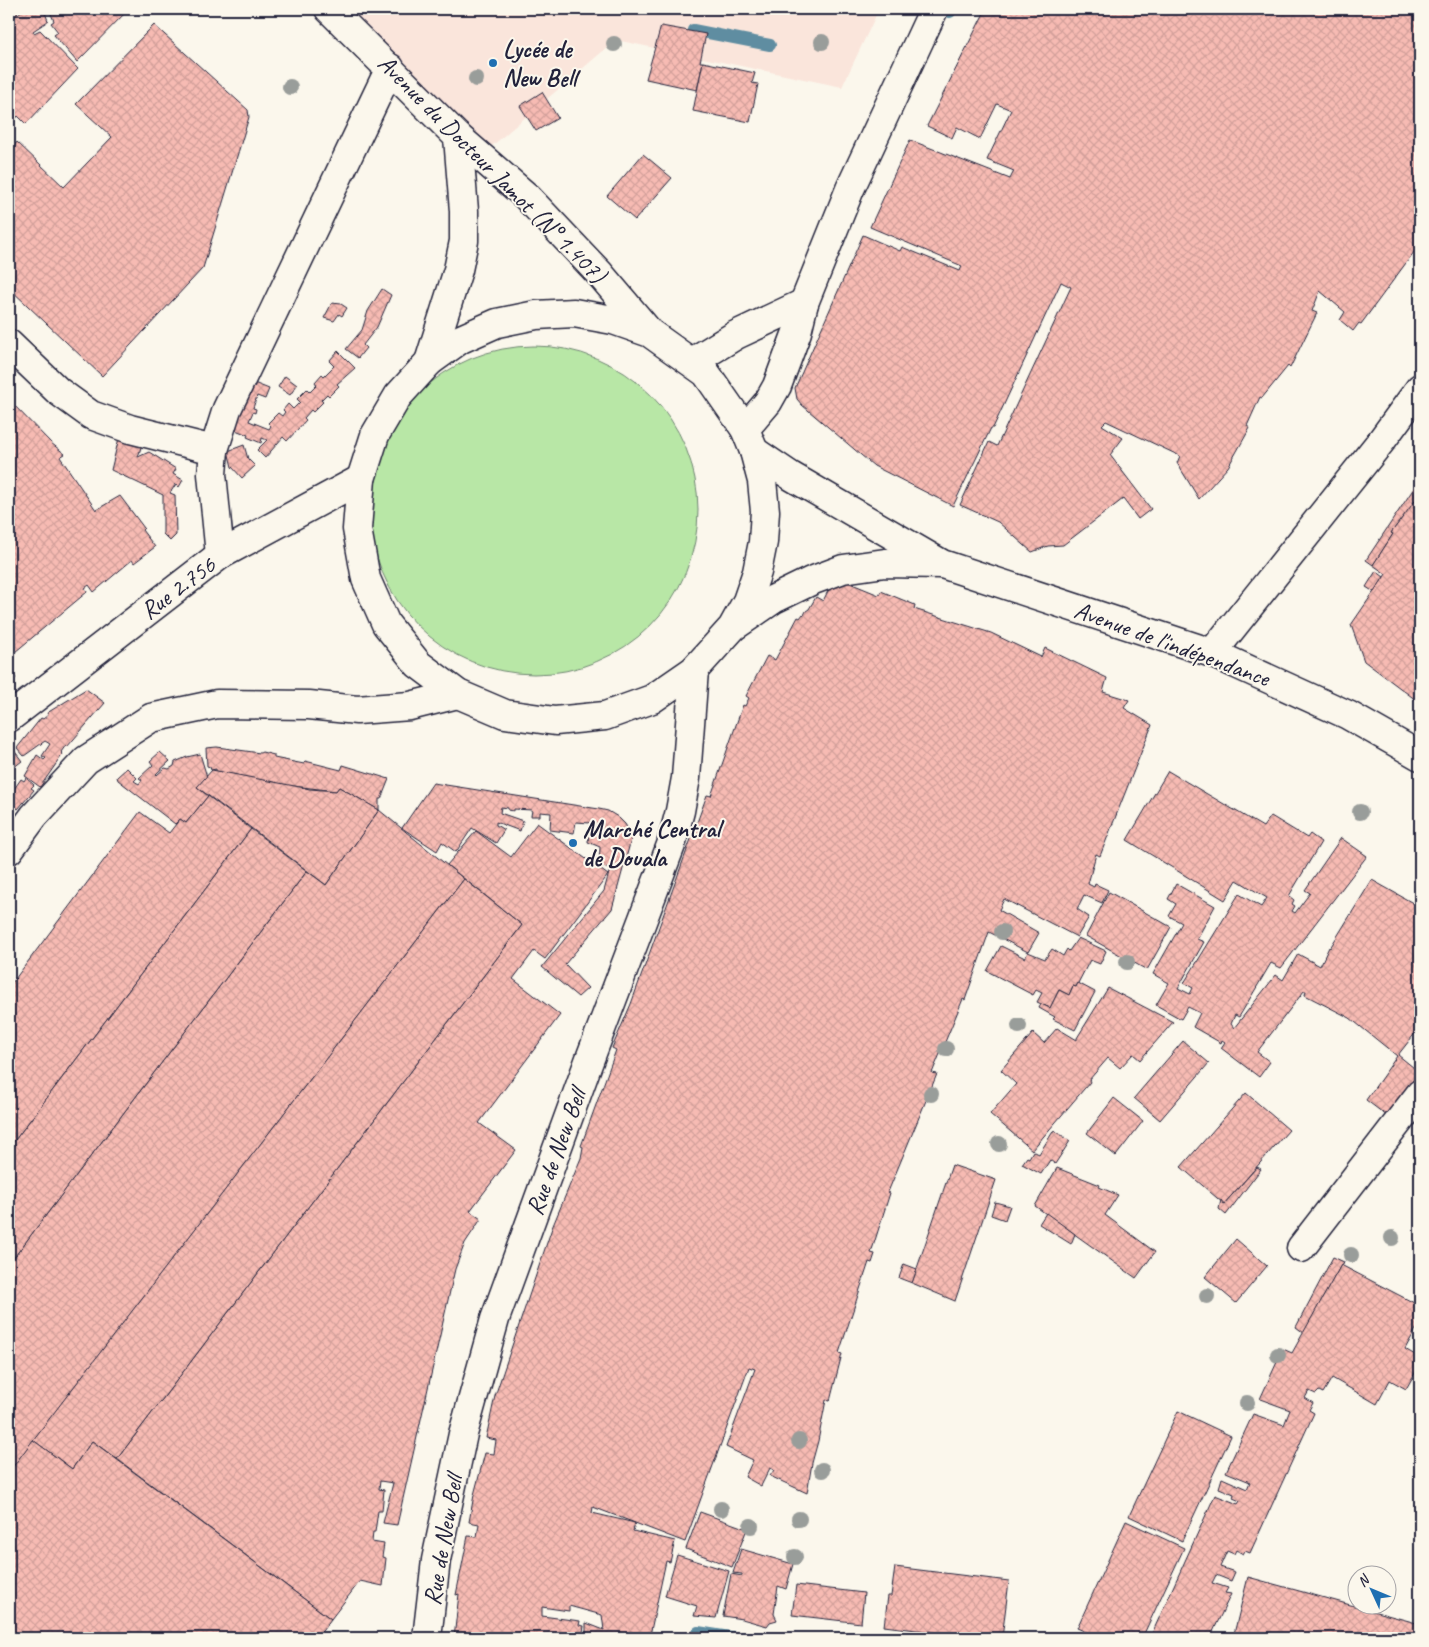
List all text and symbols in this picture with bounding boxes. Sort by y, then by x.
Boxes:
place label: Lycée de New Bell [503,33,581,94]
street label: Avenue du Docteur Jamot (N° 1.407) [371,48,614,291]
marker: Lycée de New Bell [487,57,499,69]
street label: Rue 2.756 [134,549,223,627]
street label: Avenue de l'indépendance [1070,594,1276,695]
place label: Marché Central de Douala [583,813,724,874]
marker: Marché Central de Douala [567,837,579,849]
street label: Rue de New Bell [518,1080,595,1219]
street label: Rue de New Bell [416,1468,471,1608]
north arrow [1346,1564,1396,1614]
text: N [1354,1571,1374,1590]

